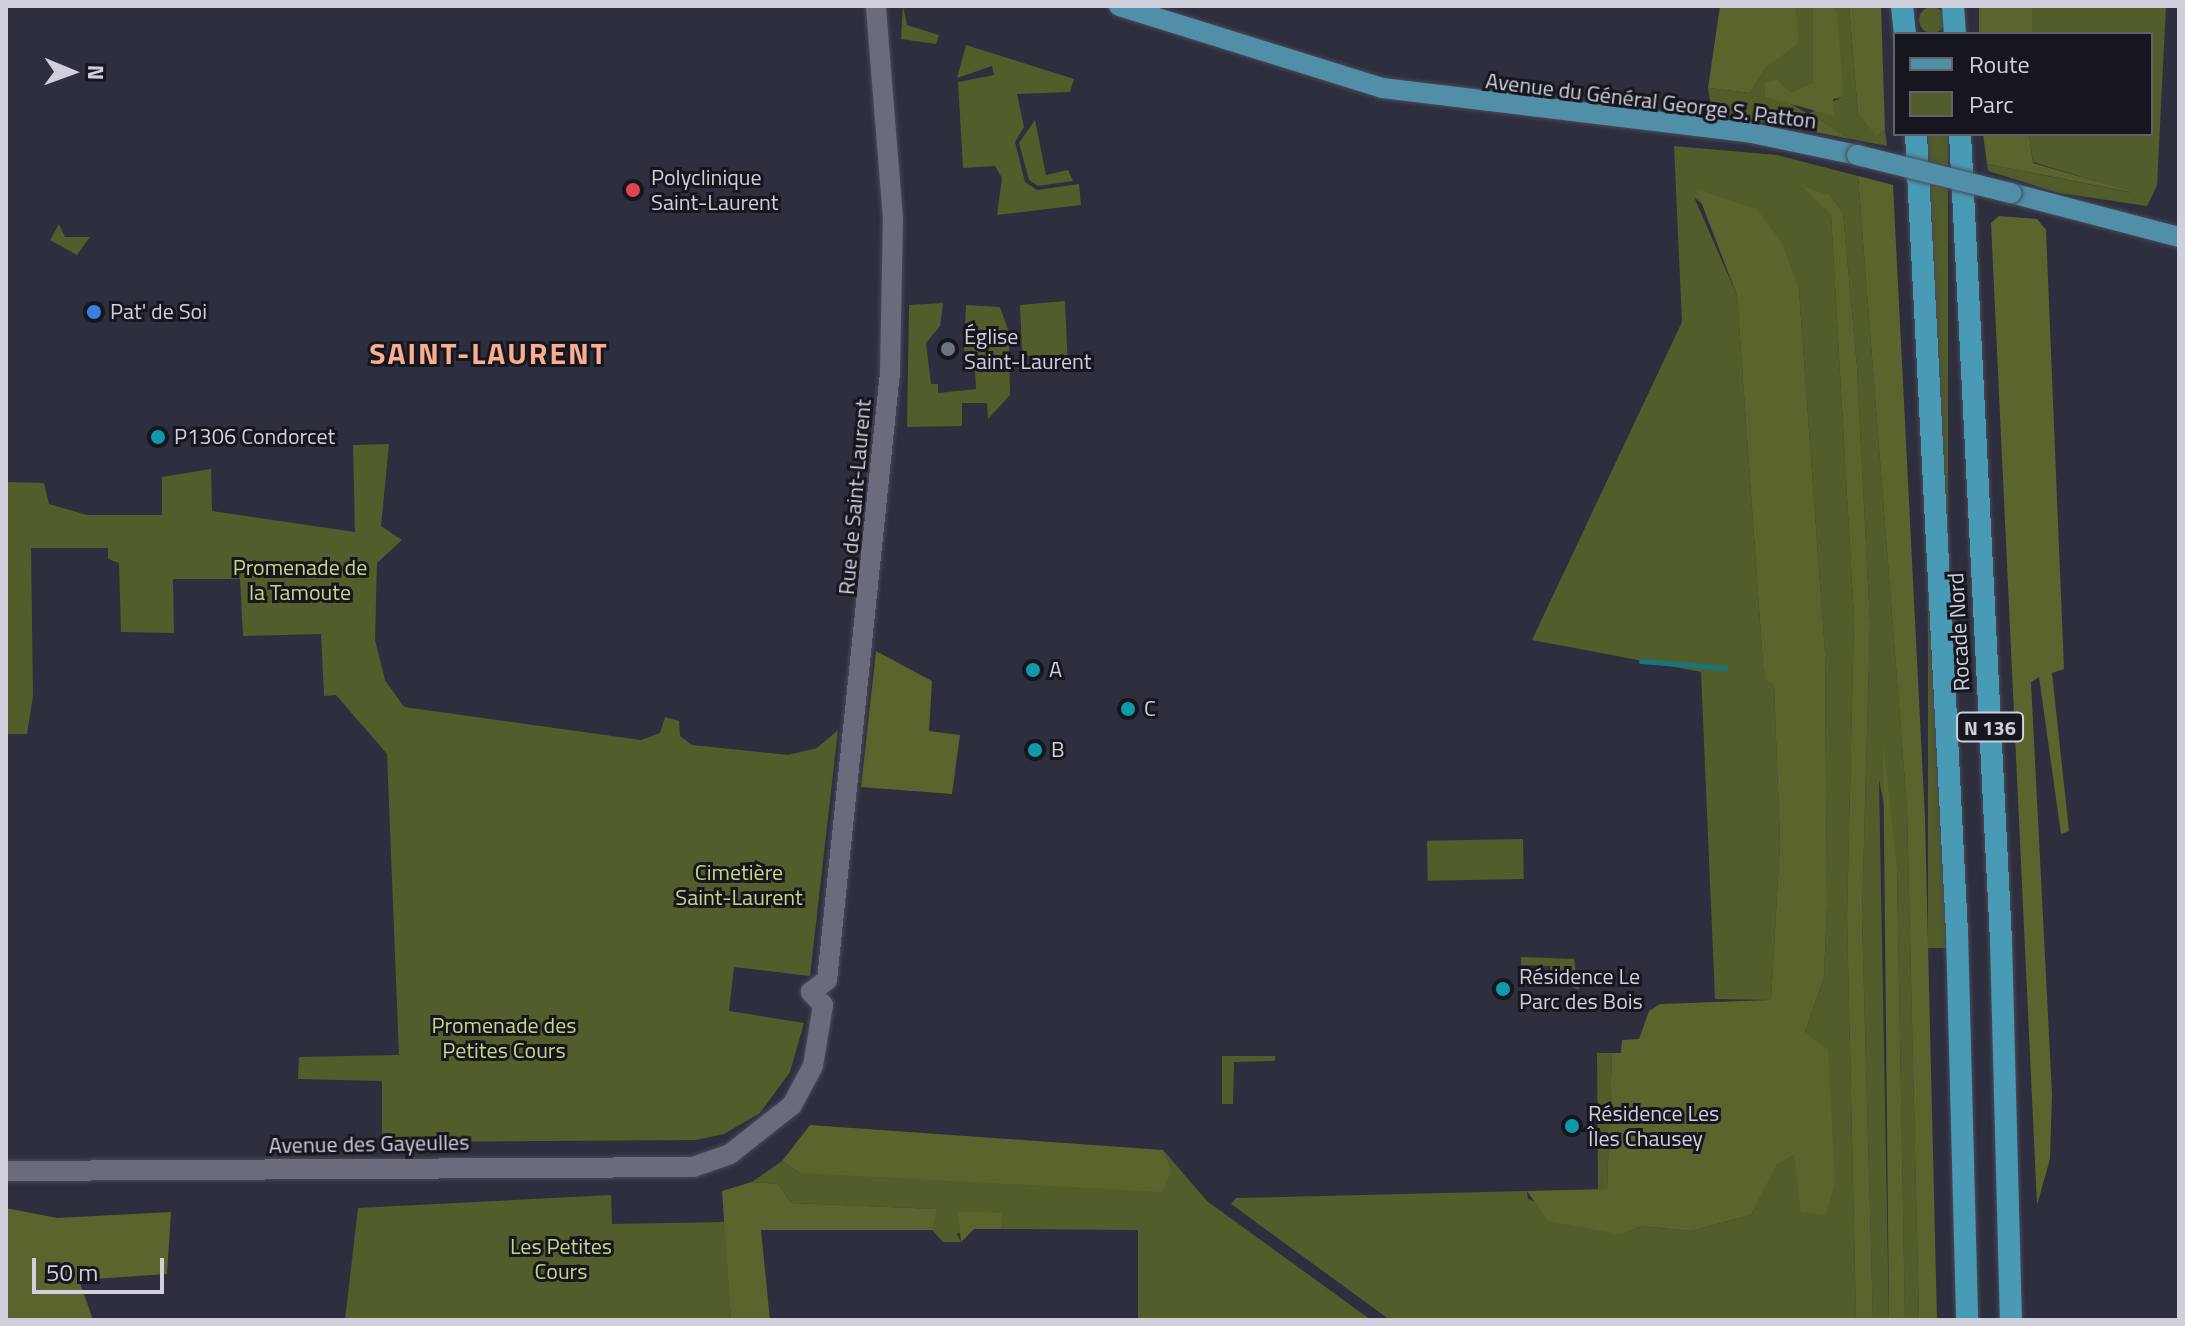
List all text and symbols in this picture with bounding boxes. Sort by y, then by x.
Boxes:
north arrow [32,32,112,112]
legend [1893,32,2153,136]
text: Route [1969,46,2030,82]
text: N [79,64,113,80]
street label: Avenue du Général George S. Patton [1484,68,1818,134]
text: Parc [1969,86,2014,122]
place label: Polyclinique Saint-Laurent [651,164,779,216]
marker: Polyclinique Saint-Laurent [622,179,644,201]
place label: Pat' de Soi [110,299,207,325]
marker: Pat' de Soi [85,303,103,321]
place label: Église Saint-Laurent [964,323,1092,374]
district label: SAINT-LAURENT [369,335,609,371]
marker: Église Saint-Laurent [939,340,957,358]
street label: Rue de Saint-Laurent [833,398,877,596]
place label: P1306 Condorcet [174,424,335,450]
marker: P1306 Condorcet [149,428,167,446]
park label: Promenade de la Tamoute [233,554,367,606]
street label: Rocade Nord [1943,572,1975,692]
place label: A [1049,657,1062,683]
marker: A [1024,661,1042,679]
place label: C [1144,696,1156,722]
marker: C [1119,700,1137,718]
road number: N 136 [1956,711,2024,743]
place label: B [1051,737,1065,763]
marker: B [1026,741,1044,759]
park label: Cimetière Saint-Laurent [675,859,803,910]
place label: Résidence Le Parc des Bois [1519,963,1643,1014]
marker: Résidence Le Parc des Bois [1494,980,1512,998]
park label: Promenade des Petites Cours [432,1012,576,1064]
place label: Résidence Les Îles Chausey [1588,1100,1719,1152]
marker: Résidence Les Îles Chausey [1563,1117,1581,1135]
street label: Avenue des Gayeulles [268,1129,470,1159]
park label: Les Petites Cours [510,1233,612,1284]
scale bar [36,1242,168,1292]
text: 50 m [46,1254,98,1290]

